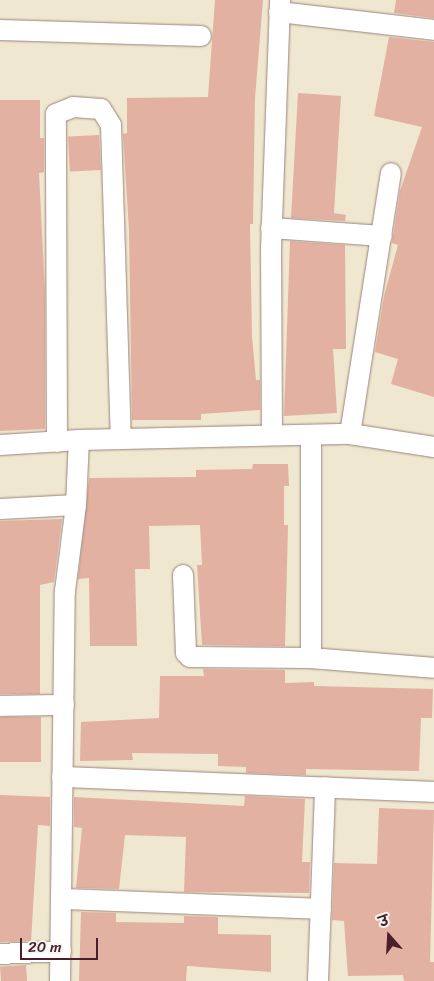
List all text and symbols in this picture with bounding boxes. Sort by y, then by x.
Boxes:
text: उ [375,908,392,935]
north arrow [364,911,414,961]
scale bar [22,928,100,960]
text: 20 m [28,934,62,960]

